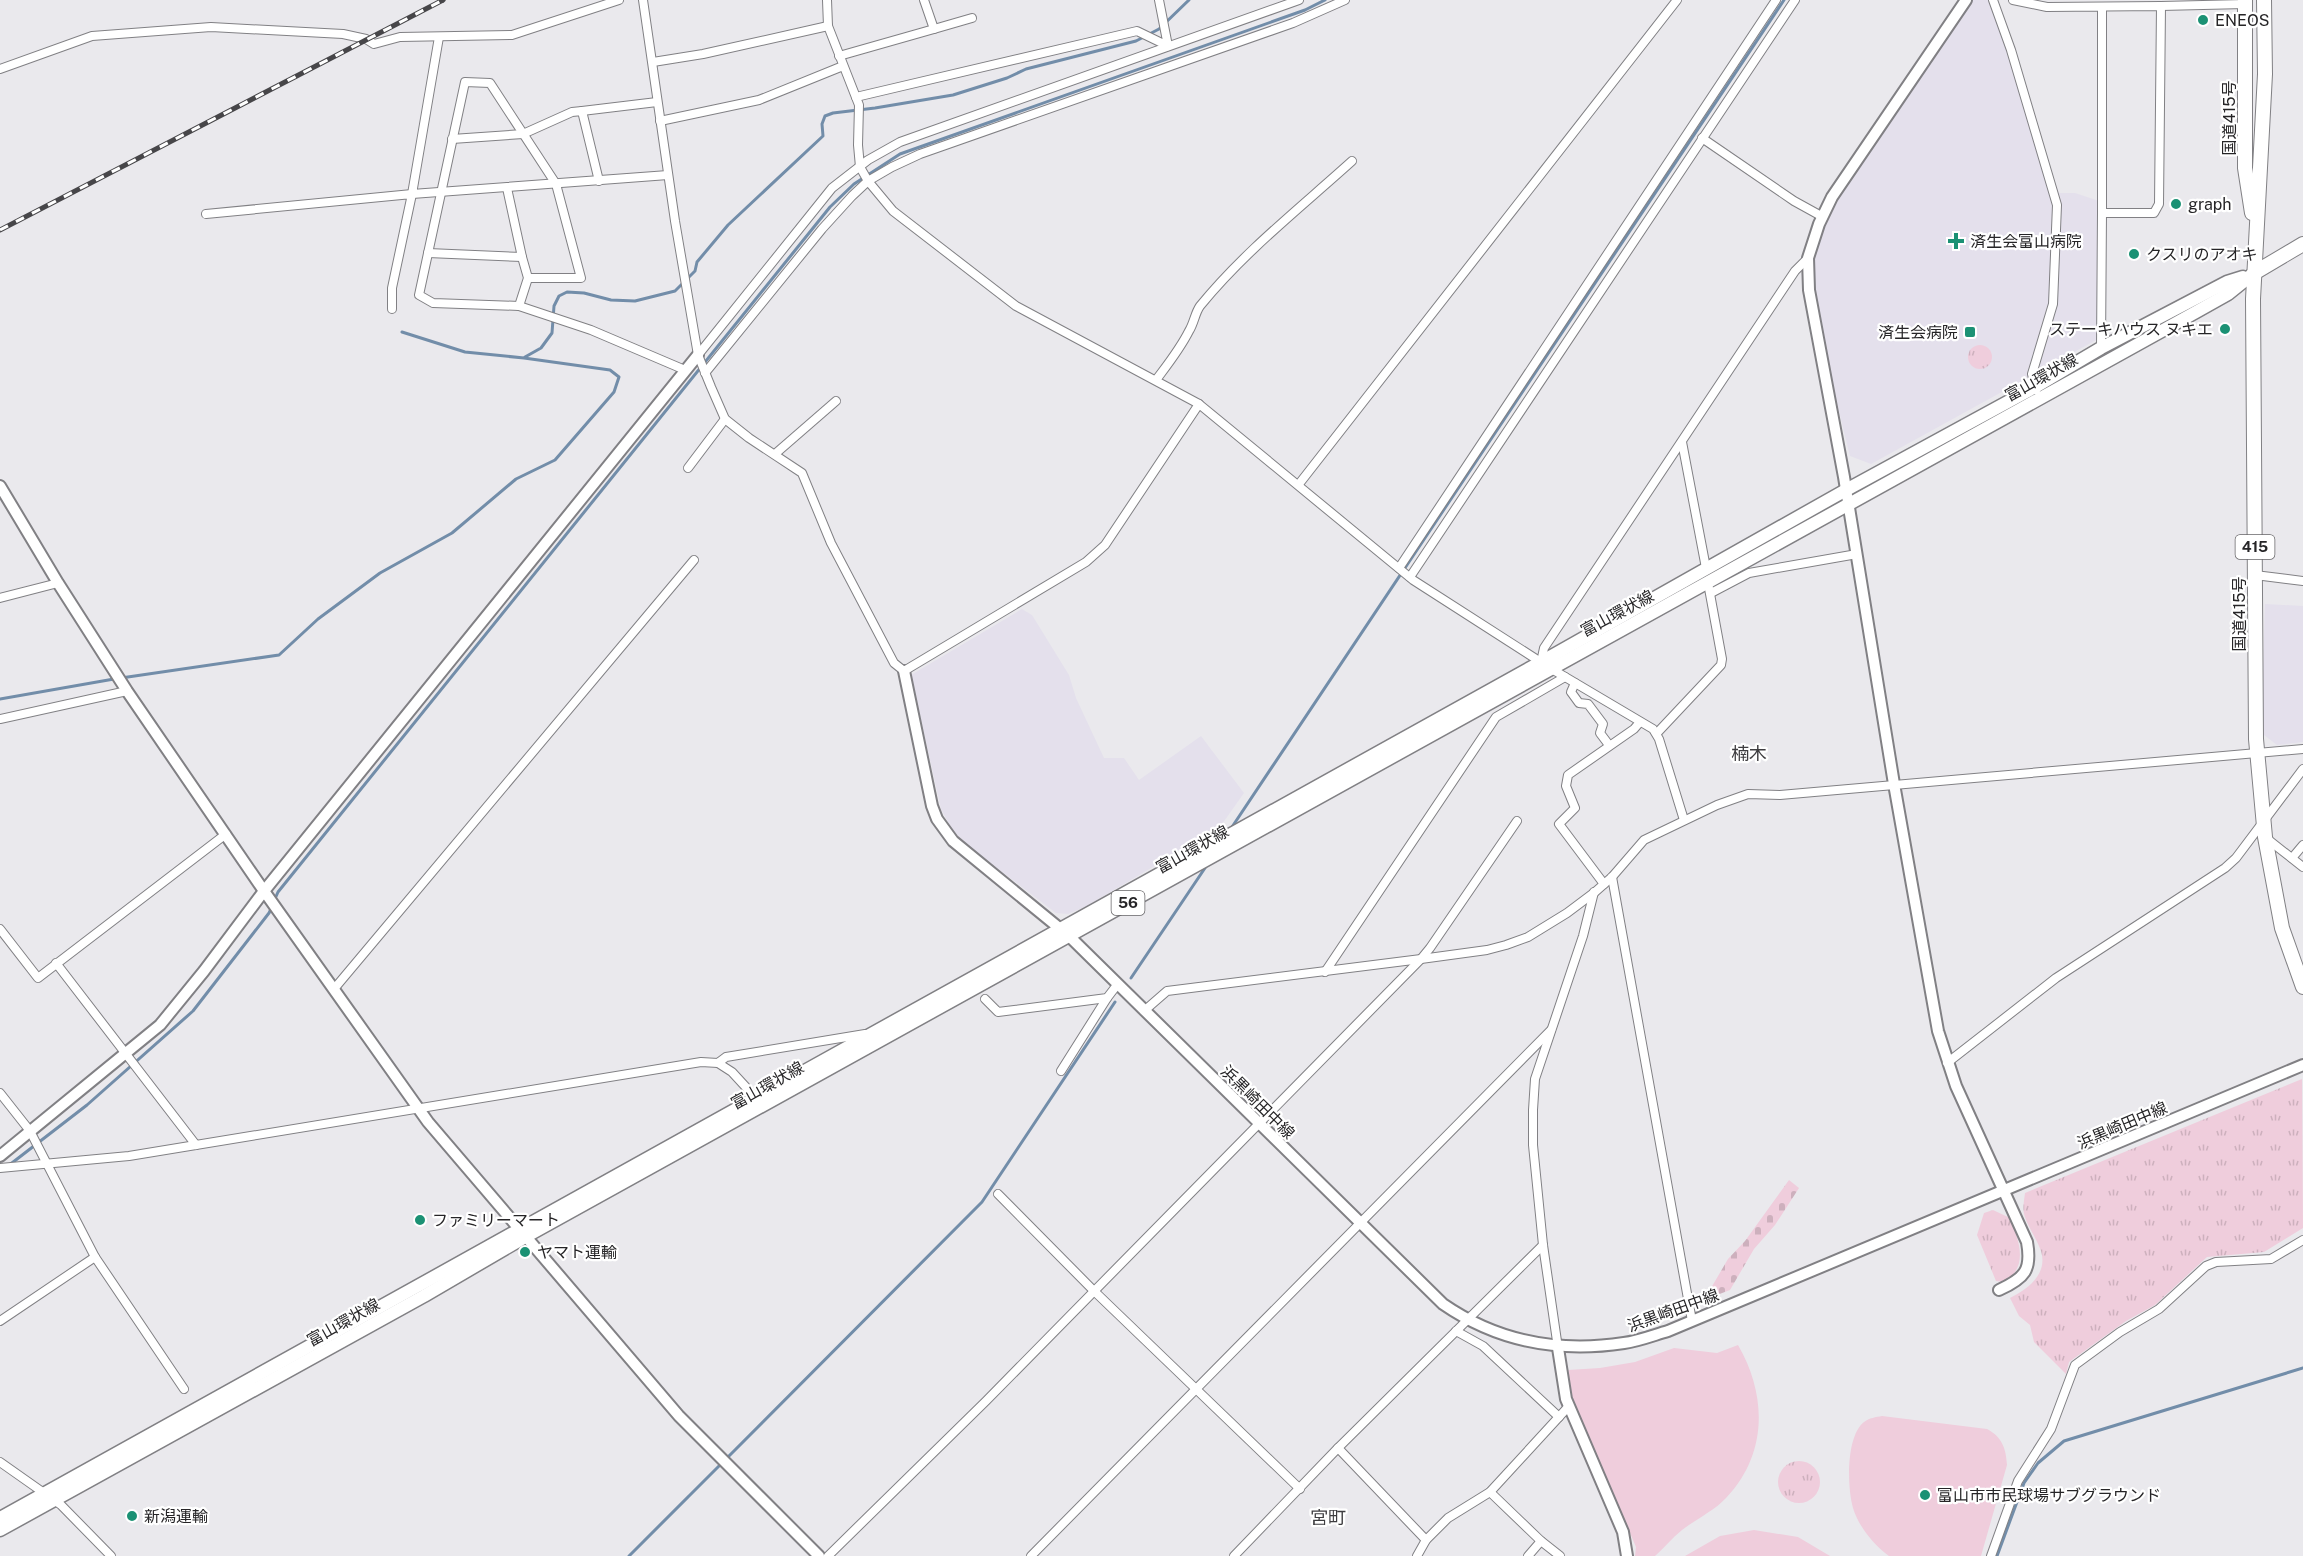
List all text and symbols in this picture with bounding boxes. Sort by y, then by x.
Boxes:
place label: ENEOS [2215,11,2269,30]
marker: ENEOS [2196,13,2210,27]
street label: 国道415号 [2220,81,2239,155]
place label: graph [2188,195,2232,214]
marker: graph [2169,197,2183,211]
marker: 済生会富山病院 [1947,232,1965,250]
place label: 済生会富山病院 [1970,232,2082,251]
place label: クスリのアオキ [2146,245,2258,264]
marker: クスリのアオキ [2127,247,2141,261]
place label: ステーキハウス ヌキエ [2049,320,2213,339]
marker: ステーキハウス ヌキエ [2218,322,2232,336]
place label: 済生会病院 [1878,323,1958,342]
marker: 済生会病院 [1963,325,1977,339]
street label: 富山環状線 [2002,350,2081,405]
road number: 415 [2236,535,2274,559]
street label: 国道415号 [2230,577,2249,651]
street label: 富山環状線 [1577,586,1657,641]
district label: 楠木 [1731,743,1767,764]
street label: 富山環状線 [1153,822,1232,877]
road number: 56 [1112,891,1144,915]
street label: 富山環状線 [728,1058,807,1113]
street label: 浜黒崎田中線 [1217,1062,1298,1143]
street label: 浜黒崎田中線 [2074,1098,2170,1153]
place label: ファミリーマート [432,1211,560,1230]
marker: ファミリーマート [413,1213,427,1227]
place label: ヤマト運輸 [537,1243,617,1262]
marker: ヤマト運輸 [518,1245,532,1259]
street label: 浜黒崎田中線 [1625,1285,1722,1336]
street label: 富山環状線 [304,1295,383,1350]
place label: 富山市市民球場サブグラウンド [1937,1486,2161,1505]
marker: 富山市市民球場サブグラウンド [1918,1488,1932,1502]
place label: 新潟運輸 [144,1507,208,1526]
district label: 宮町 [1310,1507,1346,1528]
marker: 新潟運輸 [125,1509,139,1523]

